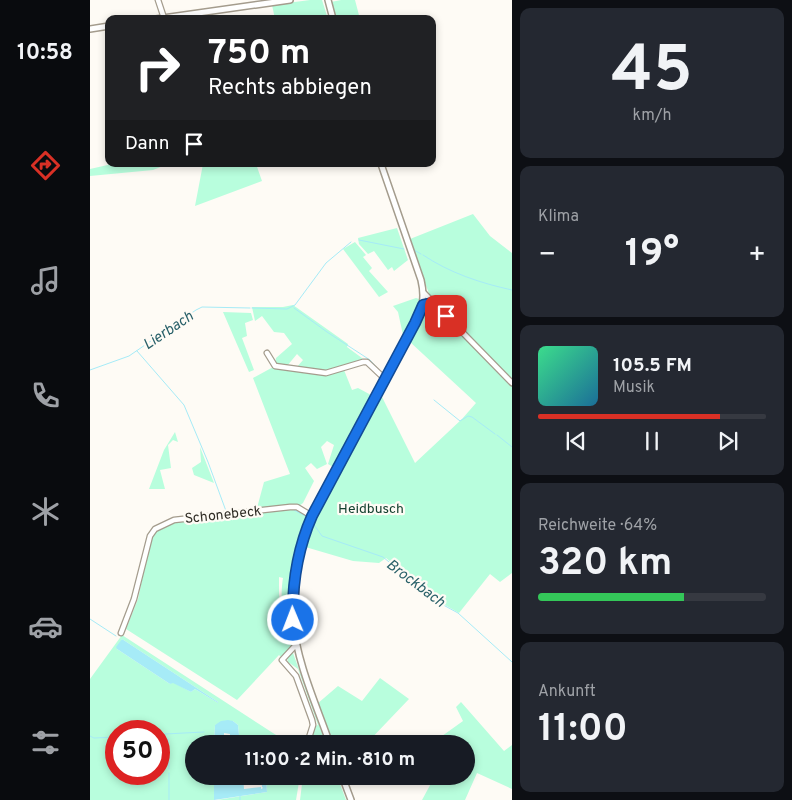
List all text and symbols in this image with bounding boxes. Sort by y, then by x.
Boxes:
text: 750 m [208,32,311,76]
text: 45 [611,32,693,114]
icon: right [125,35,190,100]
text: 10:58 [17,40,73,67]
text: Rechts abbiegen [208,75,372,102]
text: km/h [633,106,671,126]
icon: arrive [180,130,208,158]
text: Dann [125,132,170,156]
icon: directions [28,148,63,183]
text: Klima [538,207,579,227]
text: 19° [625,231,679,280]
text: − [538,238,556,274]
text: + [748,238,766,274]
icon: music [28,263,63,298]
pin [425,295,467,337]
icon: arrive [432,302,460,330]
water label: Lierbach [140,308,198,355]
text: 105.5 FM [613,354,692,378]
icon: phone [28,378,63,413]
text: Musik [613,378,655,398]
icon: previous [562,427,590,455]
icon: pause [638,427,666,455]
icon: next [714,427,742,455]
icon: climate [28,494,63,529]
park label: Heidbusch [338,501,404,518]
street label: Schonebeck [184,503,262,528]
text: Reichweite · 64% [538,516,657,536]
text: 320 km [538,540,672,589]
water label: Brockbach [382,556,448,613]
position arrow [266,593,318,645]
icon: car [28,609,63,644]
text: Ankunft [538,682,596,702]
text: 11:00 [538,706,628,755]
speed limit sign: 50 [105,720,170,785]
icon: filters [28,725,63,760]
text: 11:00 · 2 Min. · 810 m [245,748,415,772]

